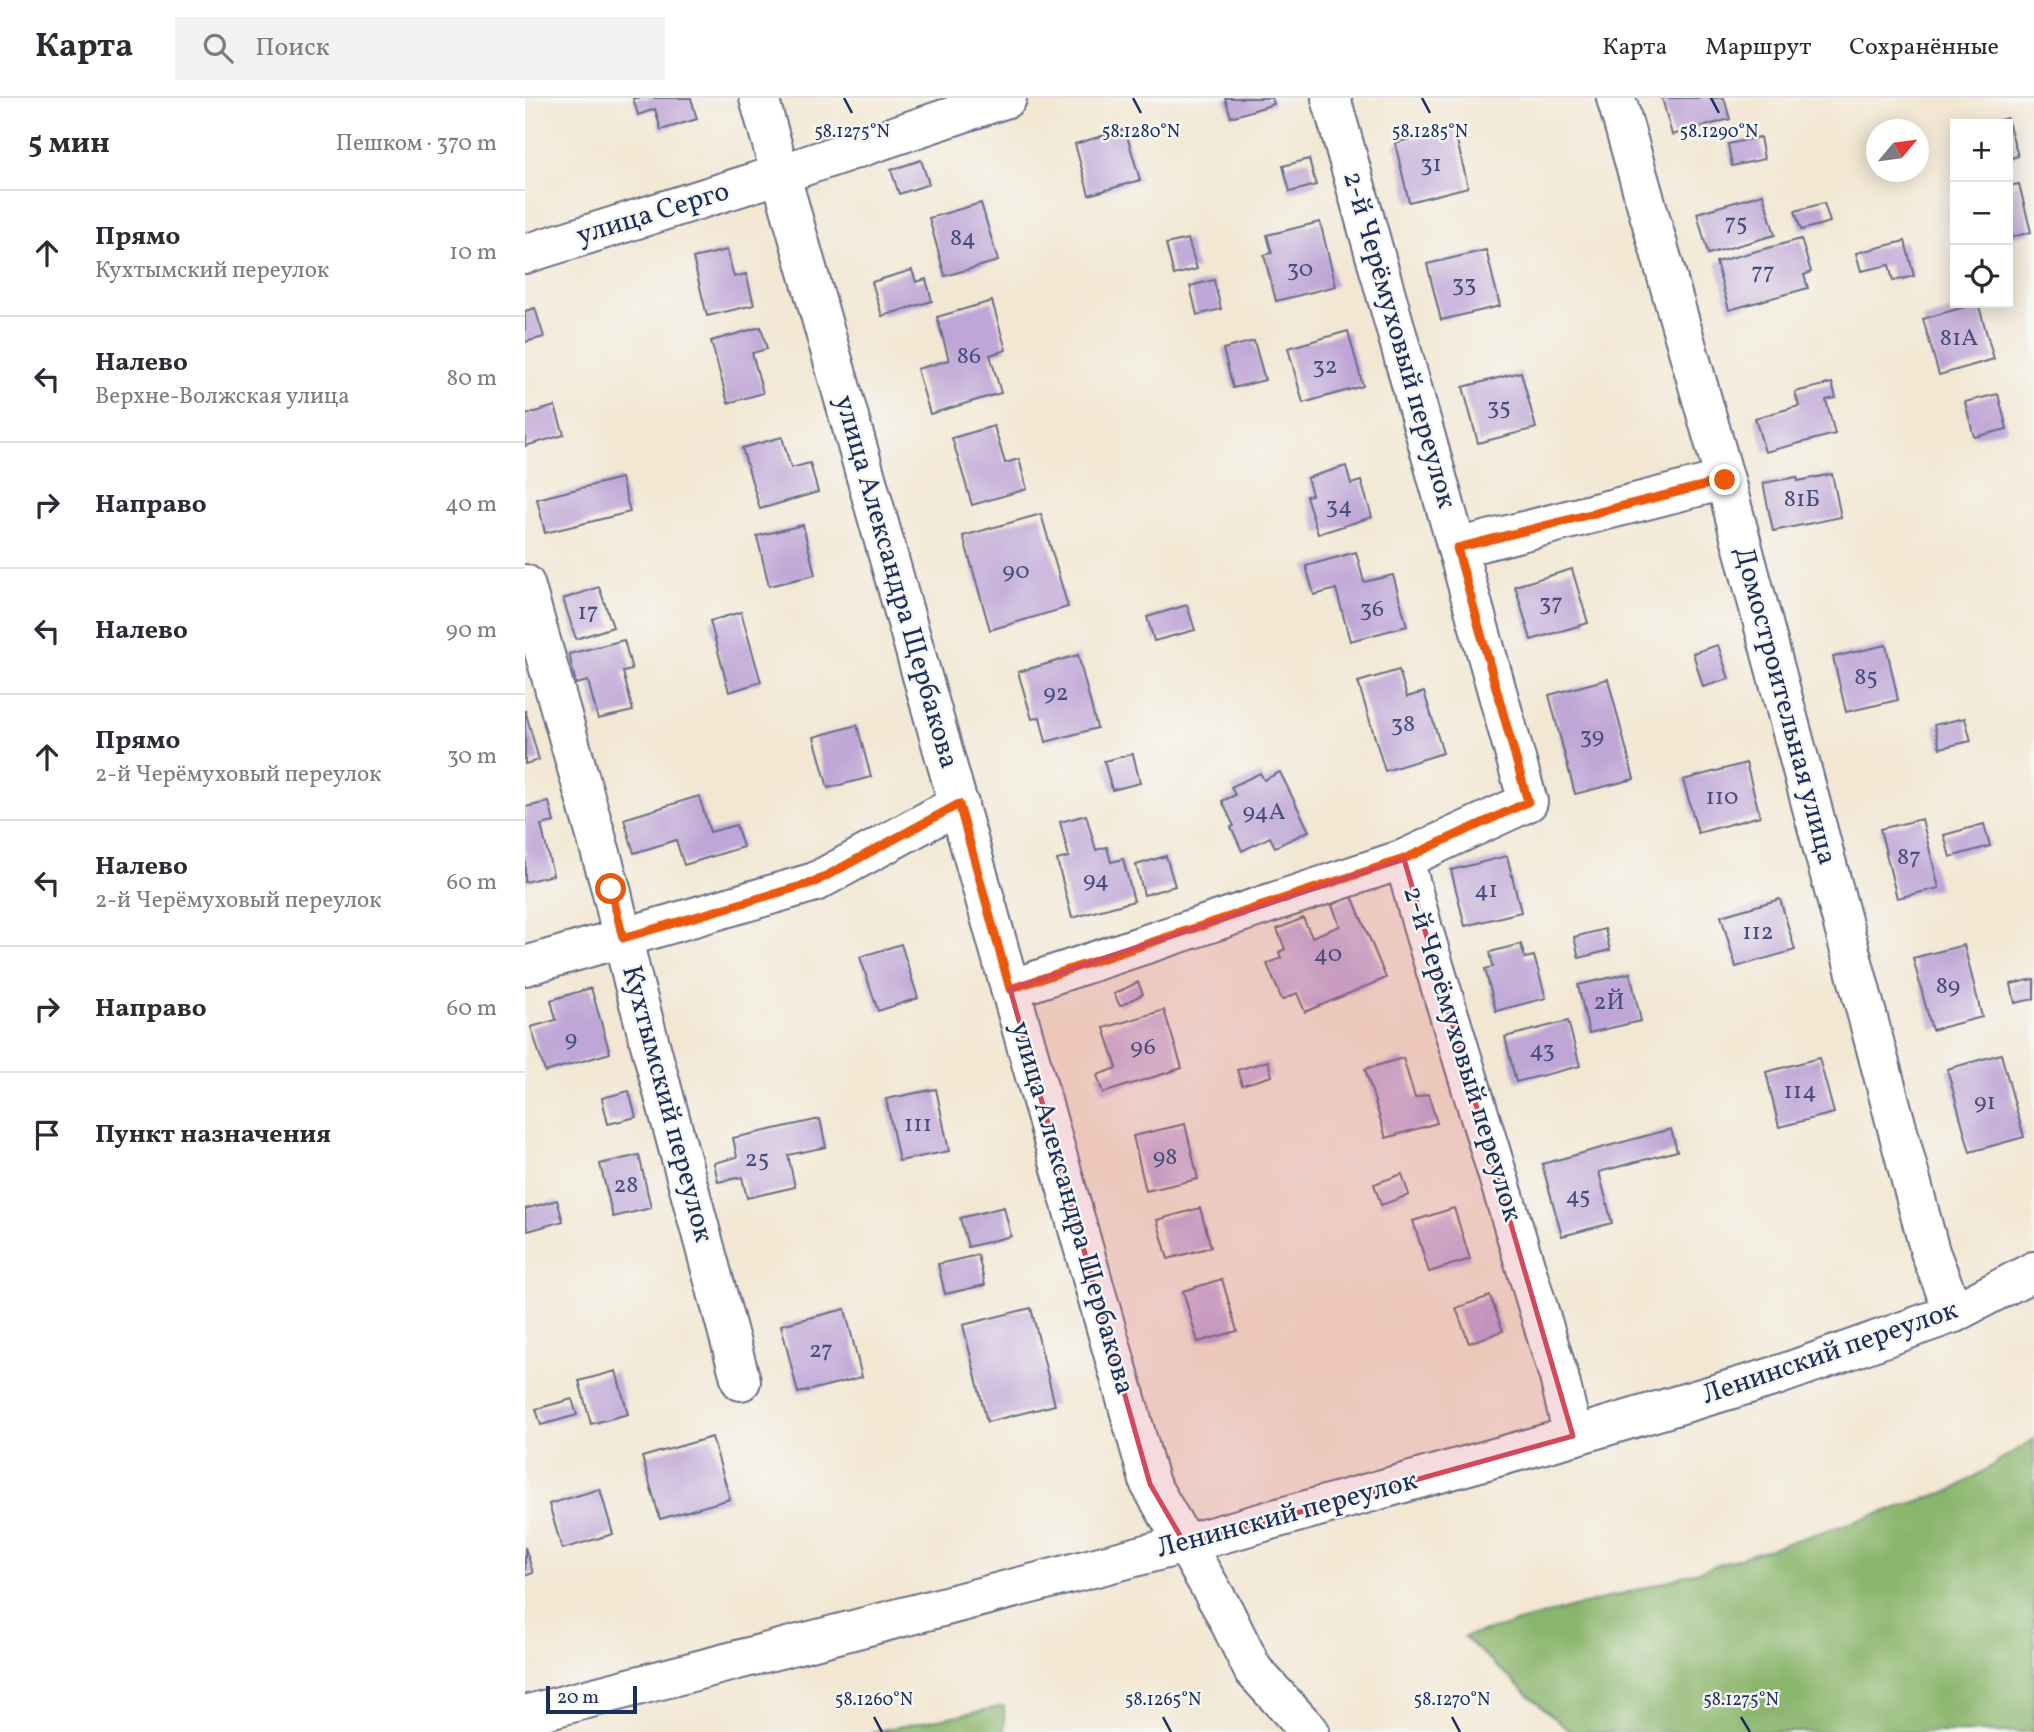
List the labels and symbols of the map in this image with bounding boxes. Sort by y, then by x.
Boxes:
north arrow [1866,119,1929,182]
text: 58.1275°N [814,120,890,145]
text: 58.1280°N [1102,120,1180,145]
text: 58.1285°N [1392,120,1468,145]
text: 58.1290°N [1680,120,1758,145]
house number: 31 [1420,148,1442,182]
street label: 2-й Черёмуховый переулок [1332,167,1466,513]
street label: улица Серго [572,172,734,256]
house number: 75 [1724,207,1748,241]
house number: 84 [950,222,976,256]
house number: 30 [1287,253,1313,287]
house number: 77 [1751,256,1775,290]
house number: 33 [1452,268,1476,302]
house number: 81А [1940,322,1978,356]
house number: 86 [957,340,981,374]
house number: 32 [1312,350,1338,384]
street label: улица Александра Щербакова [824,391,968,773]
house number: 35 [1487,391,1511,425]
route end [1709,464,1740,495]
house number: 81Б [1784,483,1820,517]
house number: 34 [1326,490,1352,524]
street label: Домостроительная улица [1724,543,1846,869]
house number: 90 [1002,555,1030,589]
house number: 37 [1539,587,1563,621]
house number: 36 [1360,593,1384,627]
house number: 17 [578,596,598,630]
house number: 85 [1854,661,1878,695]
house number: 92 [1043,677,1069,711]
house number: 38 [1391,708,1415,742]
house number: 39 [1580,720,1604,754]
house number: 110 [1705,781,1739,815]
house number: 94А [1242,796,1286,830]
house number: 87 [1897,841,1921,875]
house number: 94 [1083,864,1109,898]
route start [595,873,626,904]
house number: 41 [1474,874,1498,908]
street label: 2-й Черёмуховый переулок [1392,881,1532,1227]
house number: 112 [1742,916,1774,950]
house number: 40 [1314,938,1342,972]
street label: Кухтымский переулок [611,961,723,1247]
house number: 89 [1936,970,1960,1004]
house number: 2Й [1594,986,1624,1020]
street label: улица Александра Щербакова [1000,1017,1144,1399]
house number: 9 [565,1023,577,1057]
house number: 96 [1130,1031,1156,1065]
house number: 43 [1529,1034,1555,1068]
house number: 114 [1784,1075,1816,1109]
house number: 91 [1974,1086,1996,1120]
house number: 111 [904,1108,932,1142]
house number: 98 [1153,1141,1177,1175]
house number: 25 [745,1143,769,1177]
house number: 28 [613,1169,639,1203]
house number: 45 [1565,1180,1591,1214]
street label: Ленинский переулок [1697,1291,1963,1415]
house number: 27 [809,1334,833,1368]
street label: Ленинский переулок [1152,1461,1422,1569]
scale bar [546,1683,637,1715]
text: 58.1260°N [835,1688,913,1713]
text: 58.1265°N [1125,1688,1201,1713]
text: 58.1270°N [1414,1688,1490,1713]
text: 58.1275°N [1703,1688,1779,1713]

